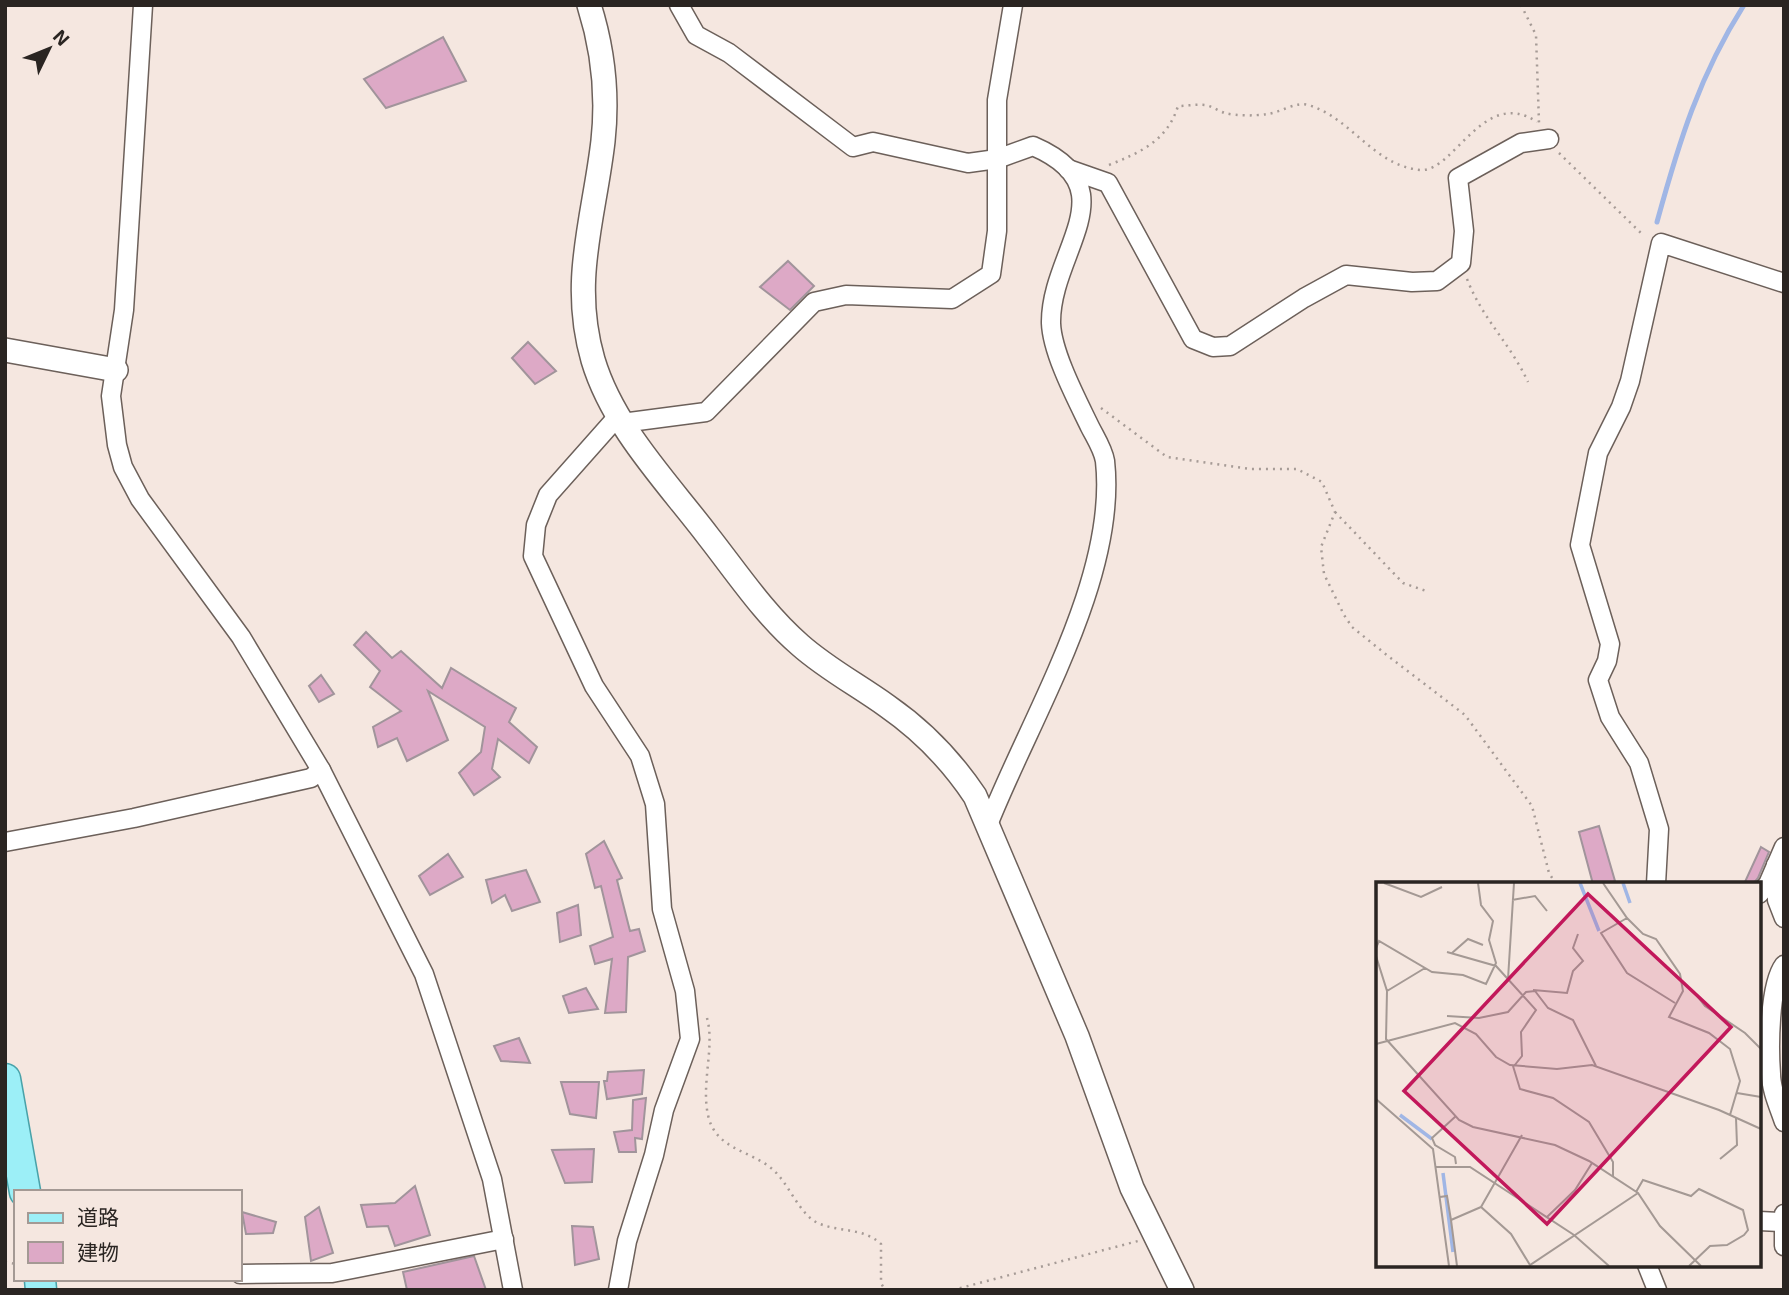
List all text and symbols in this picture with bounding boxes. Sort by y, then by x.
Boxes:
north arrow [14,14,84,84]
text: N [49,24,75,50]
inset map [1376,882,1761,1267]
legend [14,1190,242,1281]
text: 道路 [77,1204,119,1229]
text: 建物 [77,1239,119,1264]

